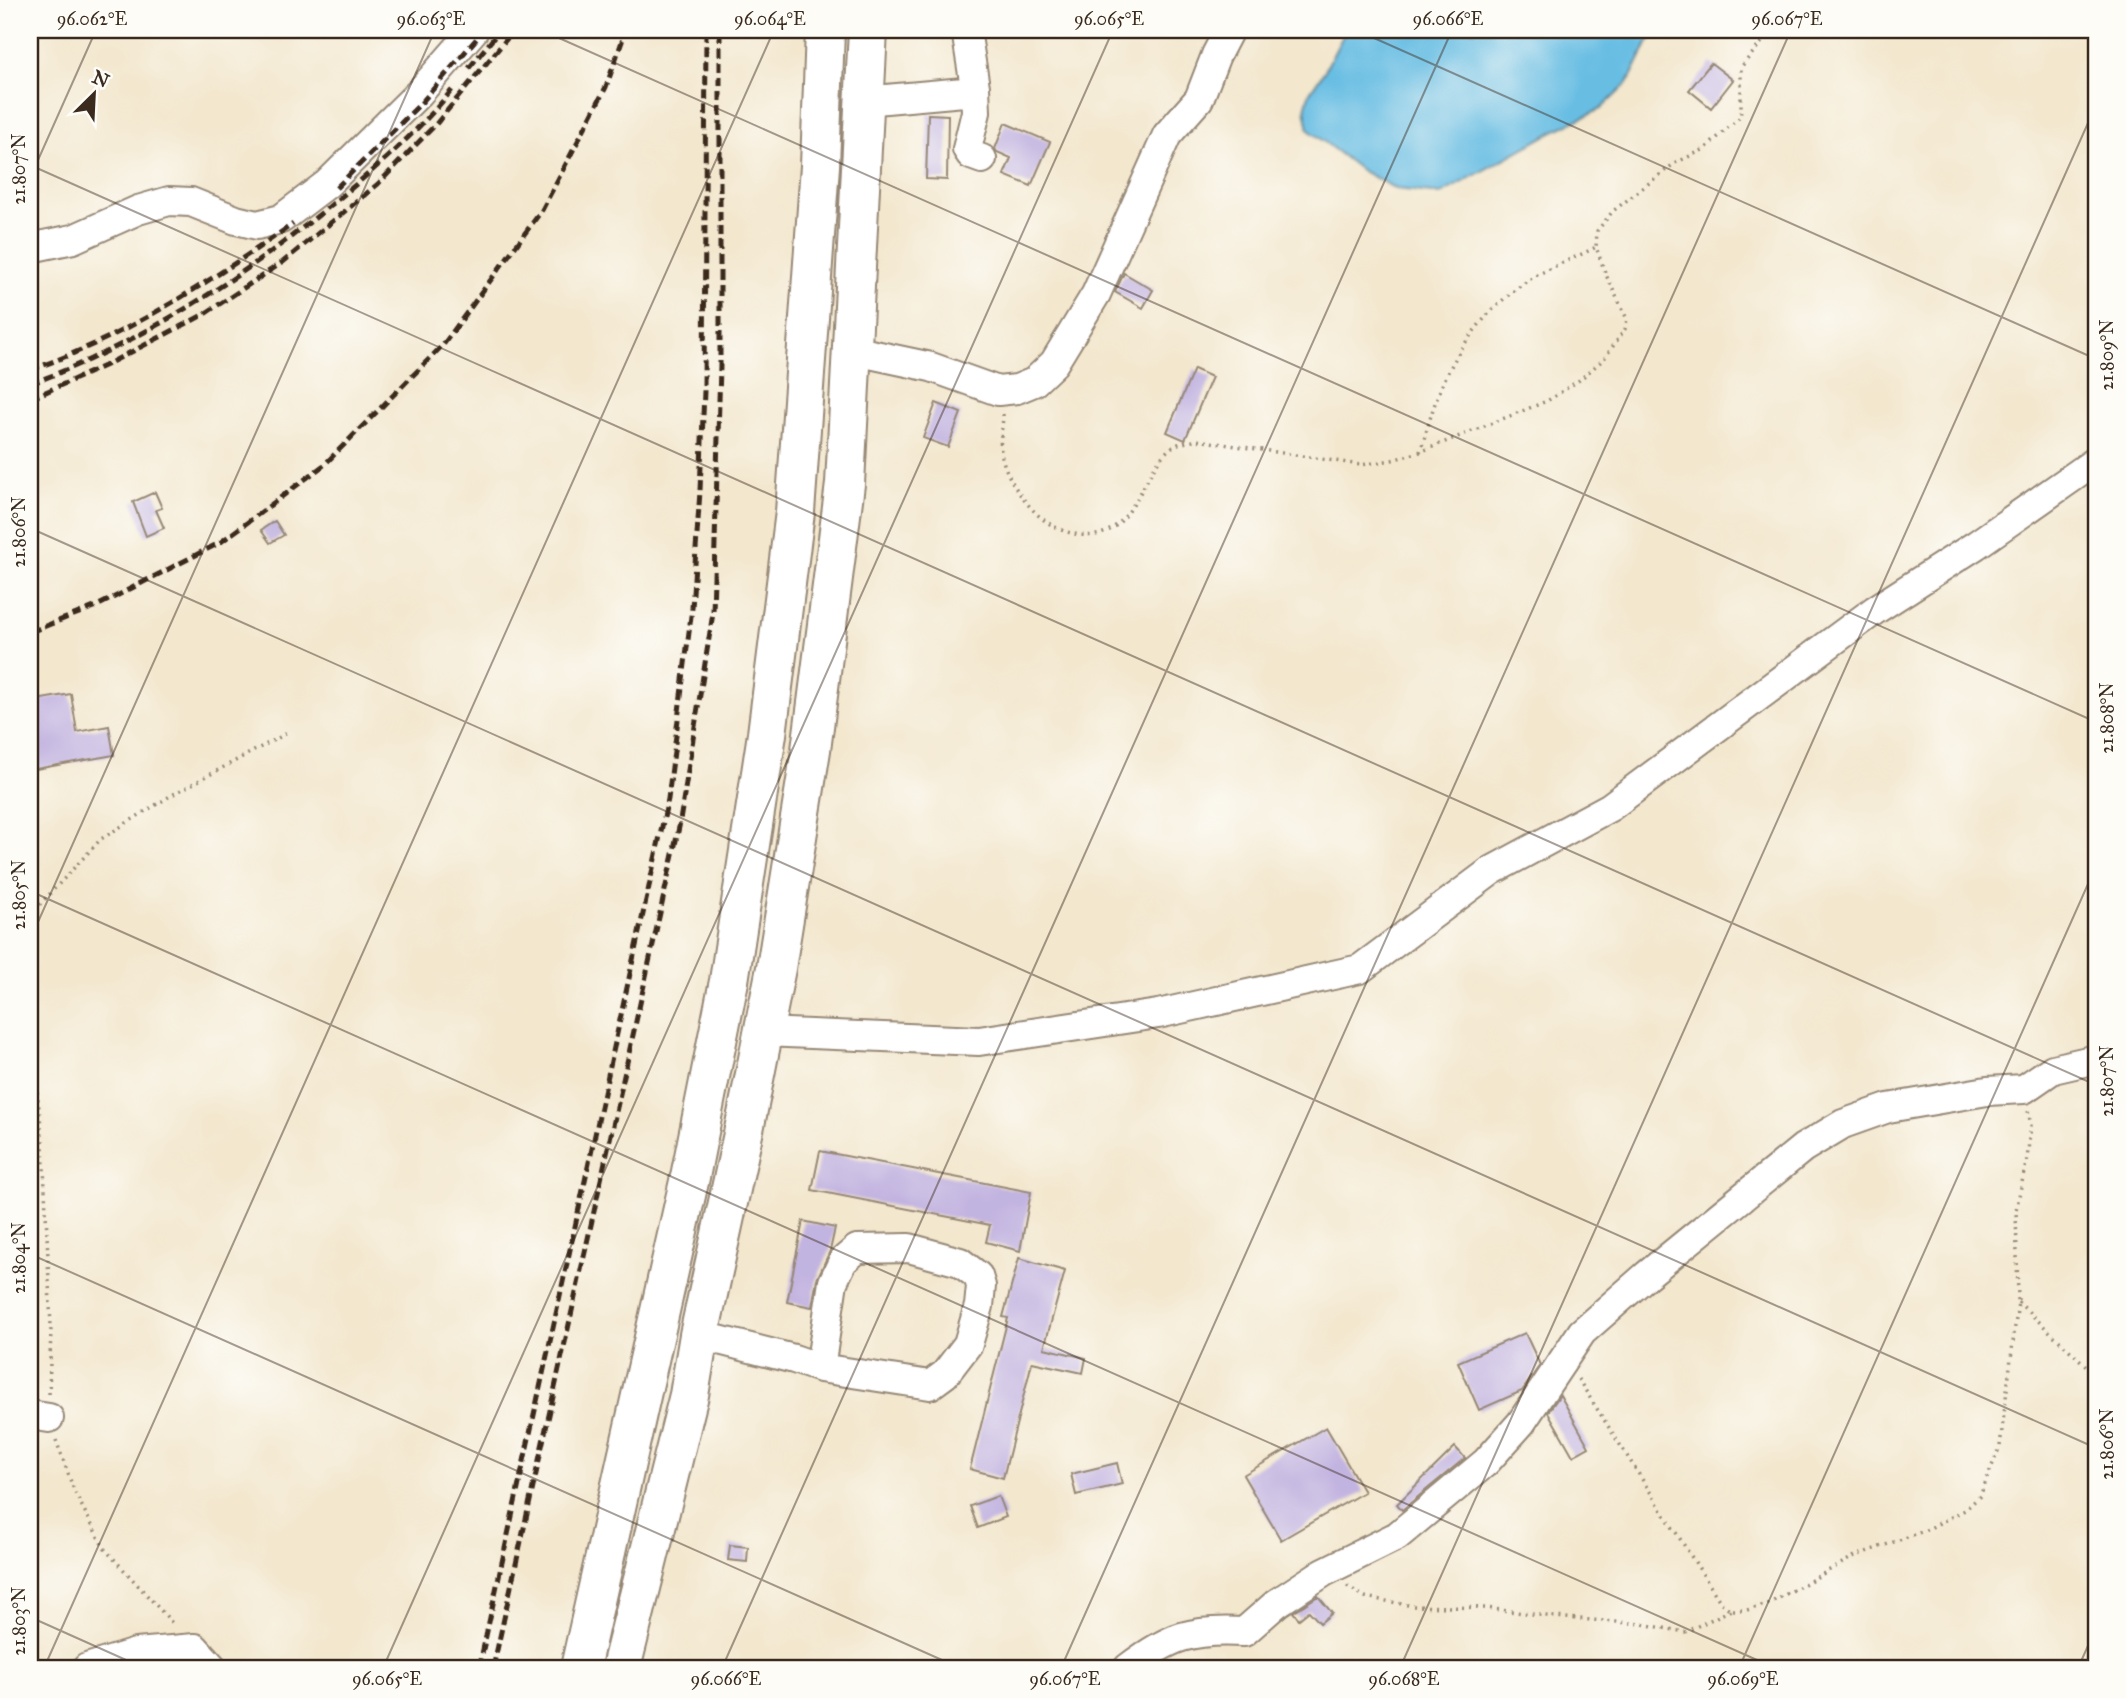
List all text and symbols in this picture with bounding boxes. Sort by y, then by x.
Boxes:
text: 96.062°E [57,8,127,30]
text: 96.063°E [397,8,466,30]
text: 96.064°E [734,8,806,30]
text: 96.065°E [1074,8,1144,30]
text: 96.066°E [1413,8,1484,30]
text: 96.067°E [1751,8,1823,30]
north arrow [60,60,130,130]
text: N [89,65,113,93]
text: 21.807°N [8,133,30,205]
text: 21.809°N [2096,319,2118,391]
text: 21.806°N [8,497,30,567]
text: 21.808°N [2096,682,2118,754]
text: 21.805°N [8,860,30,930]
text: 21.807°N [2096,1045,2118,1117]
text: 21.804°N [8,1222,30,1294]
text: 21.806°N [2096,1409,2118,1479]
text: 21.803°N [8,1587,30,1655]
text: 96.065°E [352,1668,422,1690]
text: 96.066°E [691,1668,762,1690]
text: 96.067°E [1029,1668,1101,1690]
text: 96.068°E [1368,1668,1440,1690]
text: 96.069°E [1707,1668,1779,1690]

